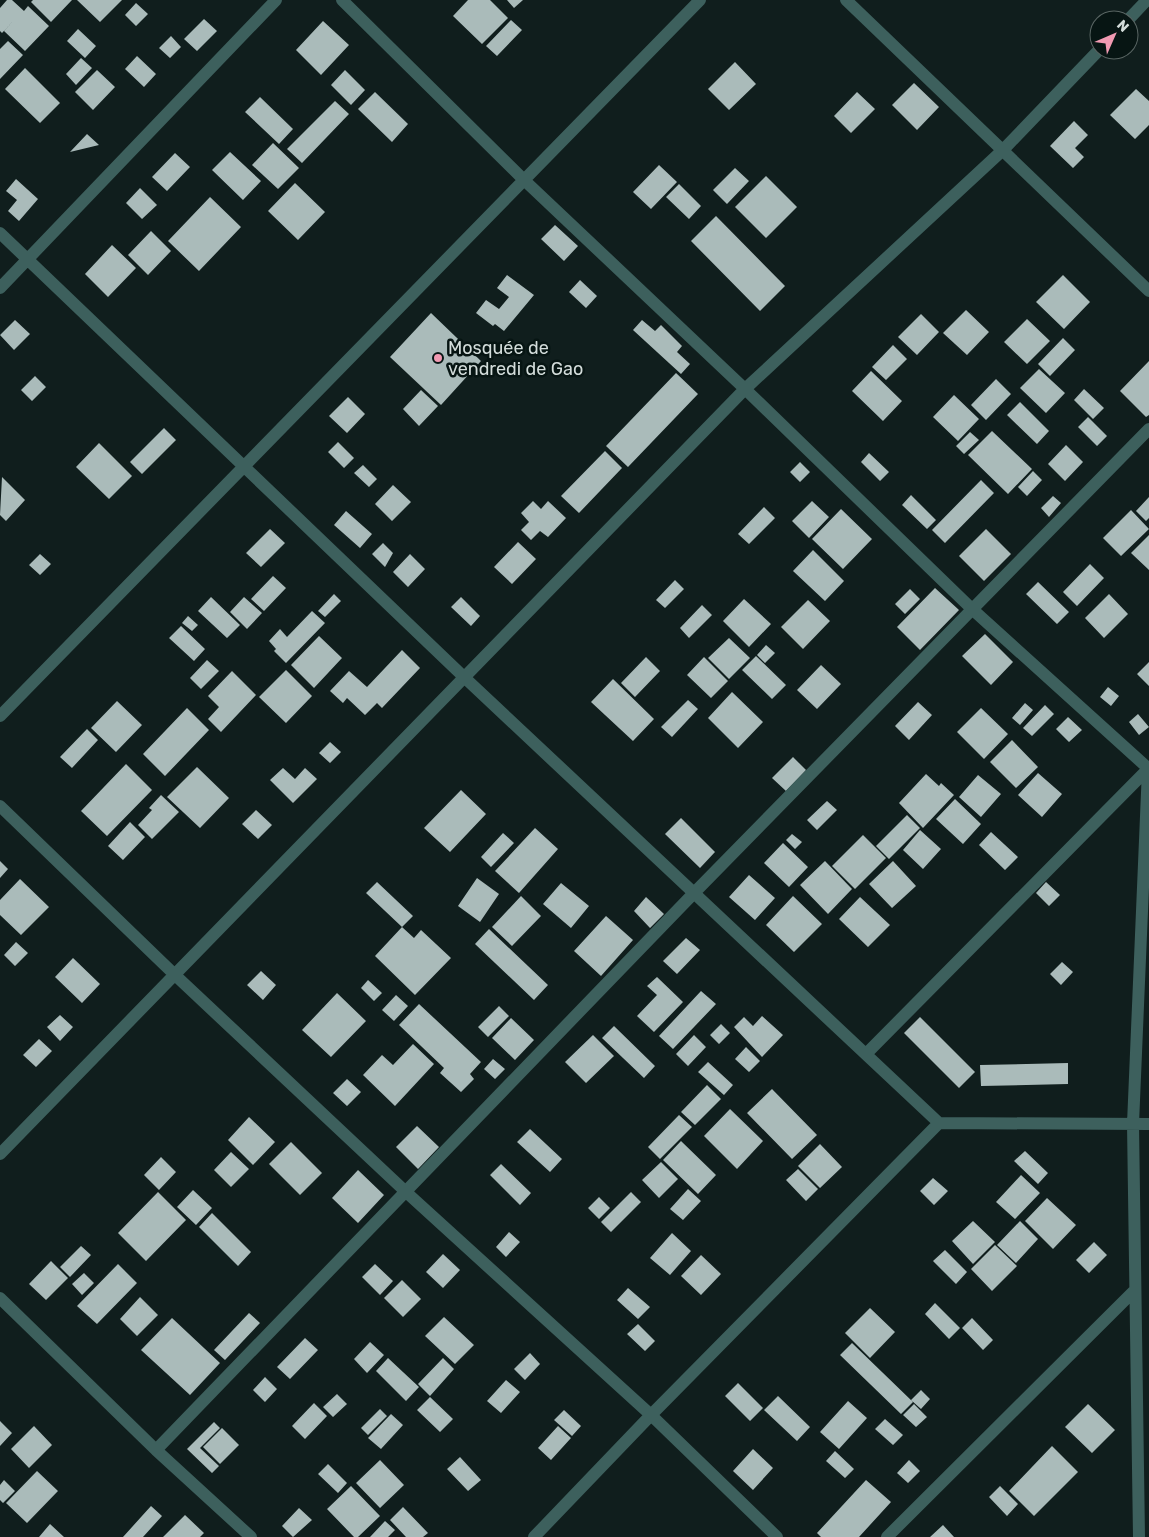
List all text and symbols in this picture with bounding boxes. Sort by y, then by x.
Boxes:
north arrow [1089,10,1139,60]
text: N [1113,17,1132,36]
place label: Mosquée de vendredi de Gao [448,337,583,380]
marker: Mosquée de vendredi de Gao [432,352,444,364]

